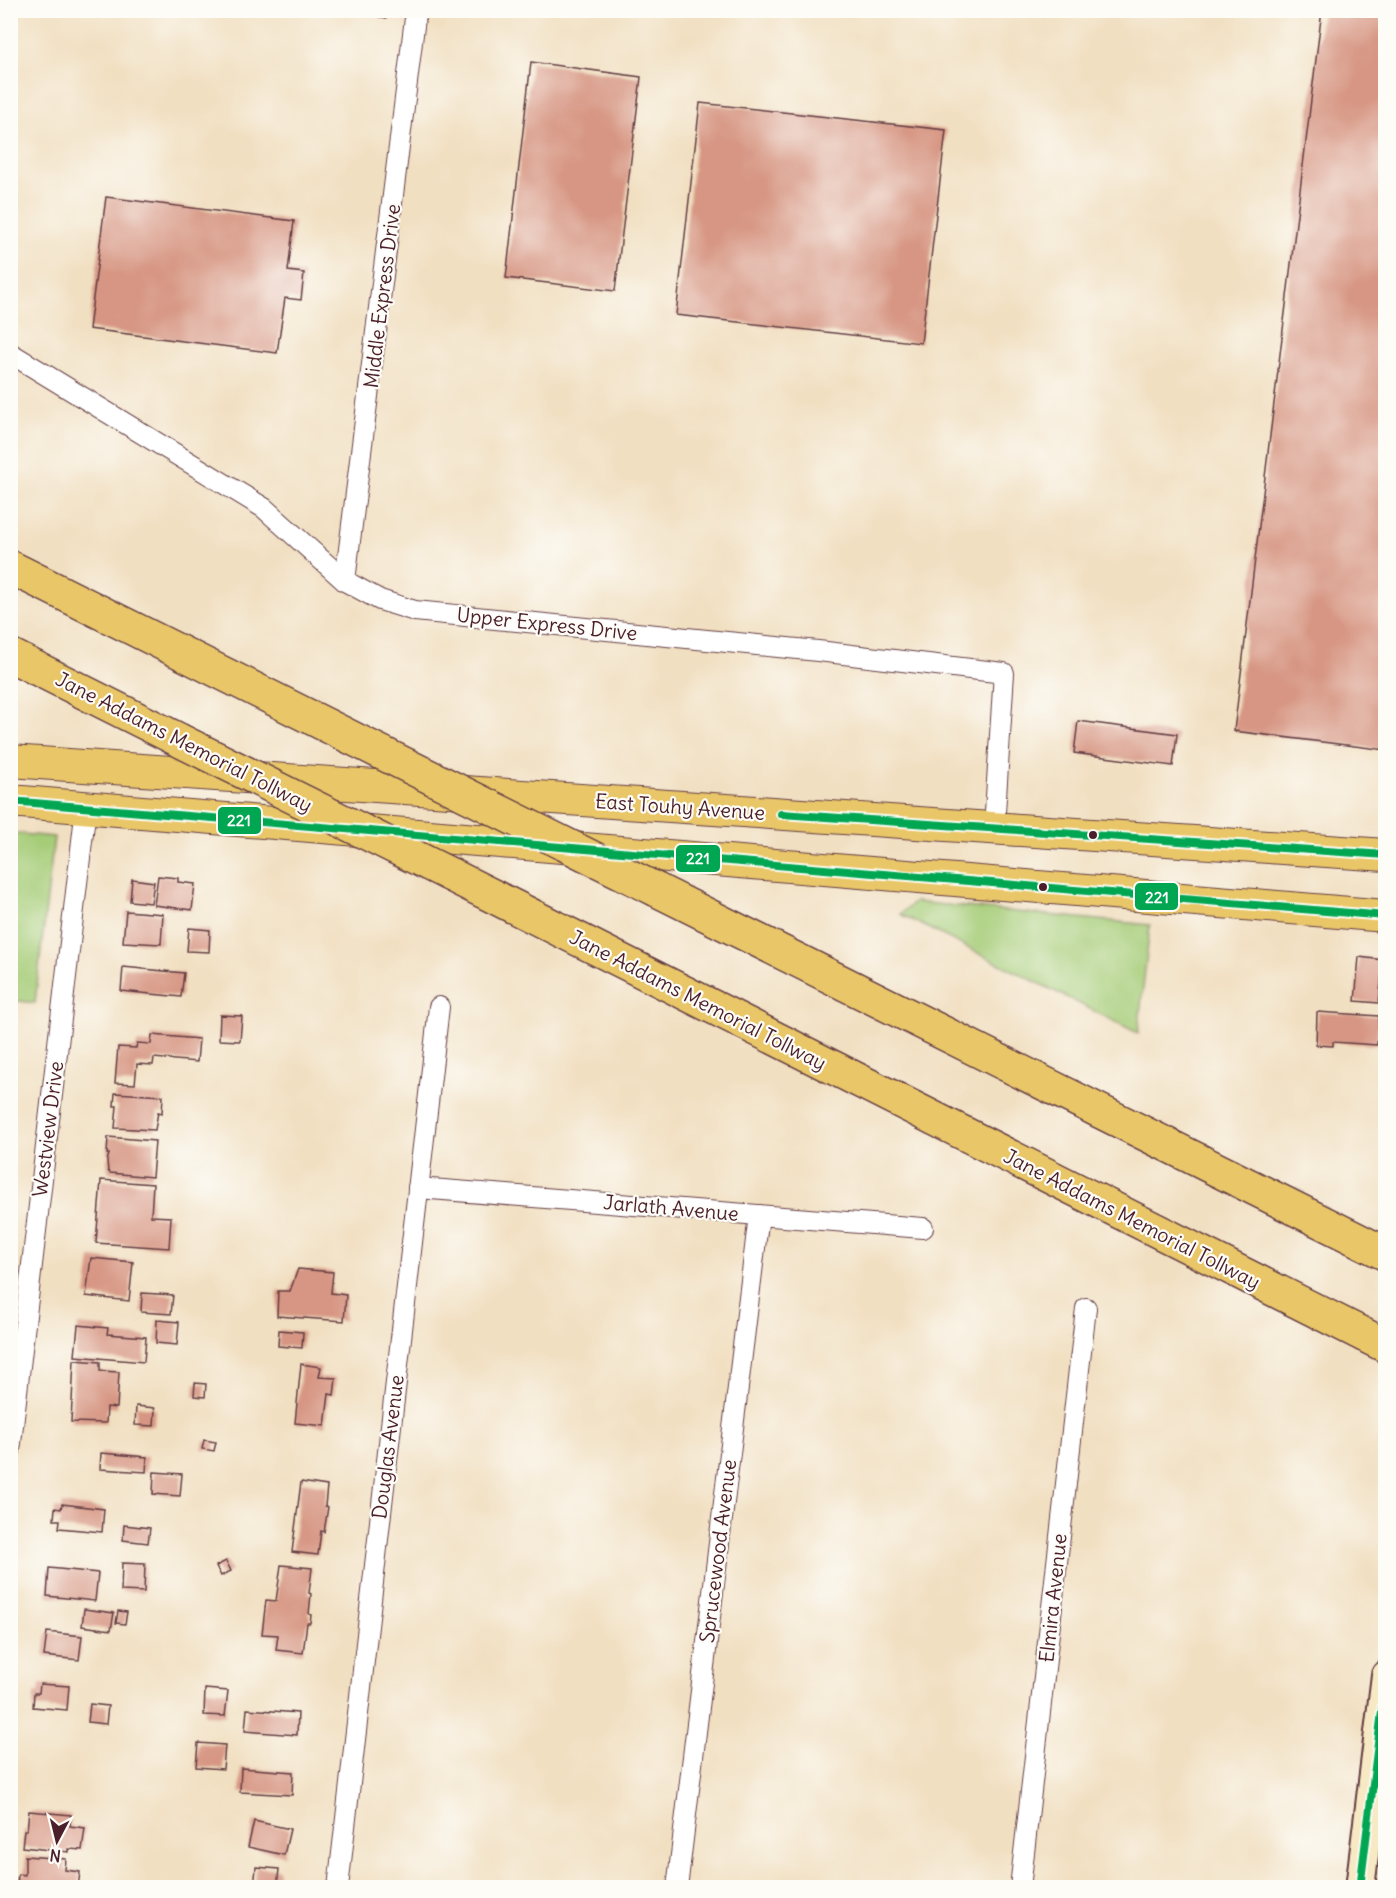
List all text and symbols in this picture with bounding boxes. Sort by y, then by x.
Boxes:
street label: Middle Express Drive [358,202,405,390]
street label: Upper Express Drive [456,602,639,645]
street label: Jane Addams Memorial Tollway [52,666,317,817]
street label: East Touhy Avenue [594,788,766,825]
line badge: 221 [217,806,262,835]
text: 221 [227,810,251,830]
unlabelled marker [1087,829,1099,841]
line badge: 221 [675,844,721,873]
text: 221 [686,848,710,868]
unlabelled marker [1037,881,1049,893]
line badge: 221 [1134,882,1179,911]
text: 221 [1145,887,1169,907]
street label: Jane Addams Memorial Tollway [566,924,831,1075]
street label: Westview Drive [27,1060,68,1198]
street label: Jane Addams Memorial Tollway [1000,1143,1265,1294]
street label: Jarlath Avenue [602,1189,740,1226]
street label: Douglas Avenue [366,1373,409,1520]
street label: Sprucewood Avenue [694,1458,741,1644]
street label: Elmira Avenue [1033,1532,1072,1664]
north arrow [27,1811,87,1871]
text: N [48,1845,62,1866]

